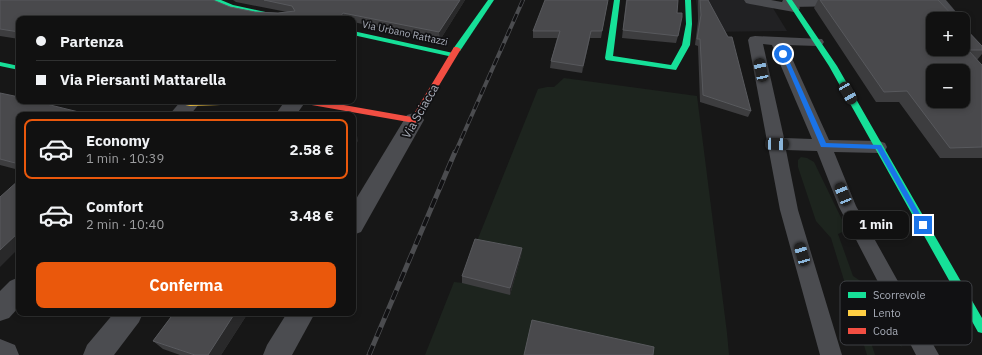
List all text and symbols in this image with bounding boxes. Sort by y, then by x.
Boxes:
map controls [926,12,970,108]
button: + [926,12,970,56]
street label: Via Urbano Rattazzi [361,18,449,48]
text: Partenza [60,32,124,51]
route start [774,45,792,63]
car [753,57,769,83]
button: − [926,64,970,108]
text: Via Piersanti Mattarella [60,70,226,89]
car [837,80,859,106]
street label: Via Sciacca [398,81,442,141]
icon: car [38,131,74,167]
text: Economy [86,131,150,150]
car [765,138,789,150]
text: 2.58 € [289,140,334,159]
text: 1 min · 10:39 [86,150,164,167]
car [833,181,853,207]
icon: car [38,197,74,233]
text: Comfort [86,197,143,216]
text: 3.48 € [289,206,334,225]
callout: 1 min [843,211,909,239]
text: 2 min · 10:40 [86,216,164,233]
text: 1 min [859,216,893,233]
route end [914,216,932,234]
car [793,241,811,267]
button: Conferma [36,262,336,308]
legend [840,281,972,345]
text: Scorrevole [873,288,926,302]
text: Lento [873,306,901,320]
text: Coda [873,324,898,338]

